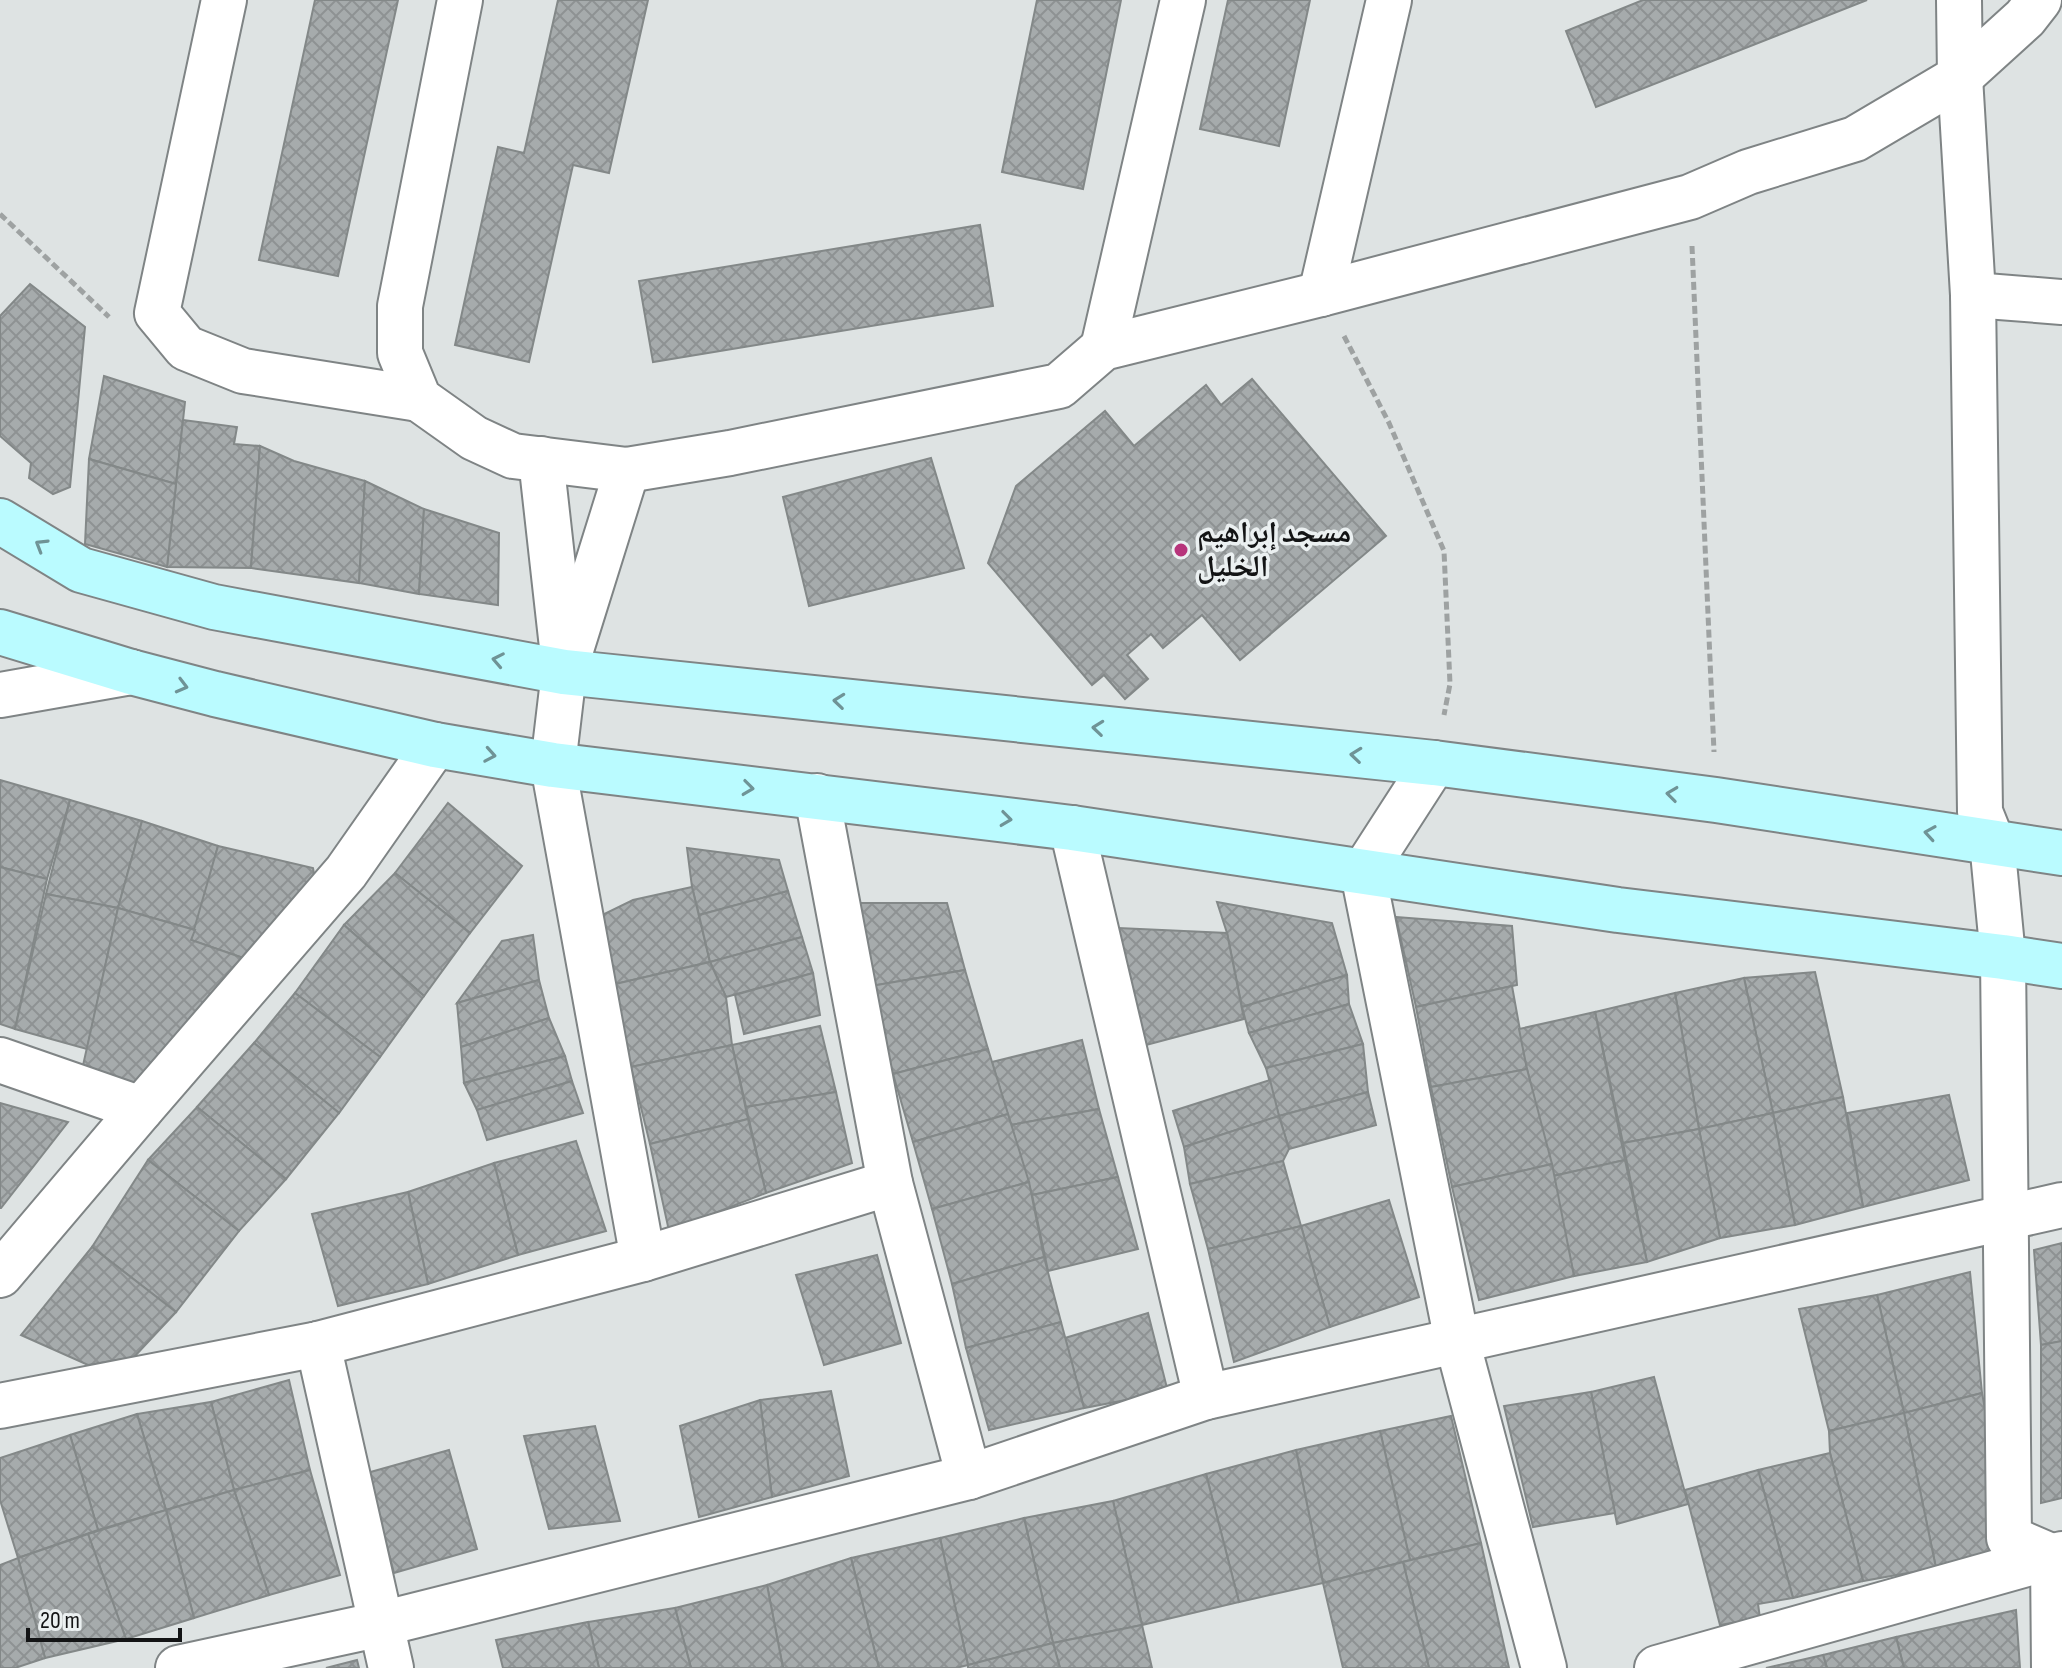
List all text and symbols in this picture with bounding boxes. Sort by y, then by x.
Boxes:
place label: مسجد إبراهيم الخليل [1197,515,1351,585]
one-way arrow [35,539,50,555]
marker: مسجد إبراهيم الخليل [1172,541,1190,559]
one-way arrow [491,652,504,669]
one-way arrow [175,676,189,693]
one-way arrow [832,692,845,709]
one-way arrow [1091,719,1104,736]
one-way arrow [484,745,497,762]
one-way arrow [1349,746,1362,763]
one-way arrow [741,779,755,796]
one-way arrow [1666,786,1679,803]
one-way arrow [1000,811,1013,828]
one-way arrow [1923,825,1936,842]
scale bar [28,1592,180,1642]
text: 20 m [40,1606,80,1635]

